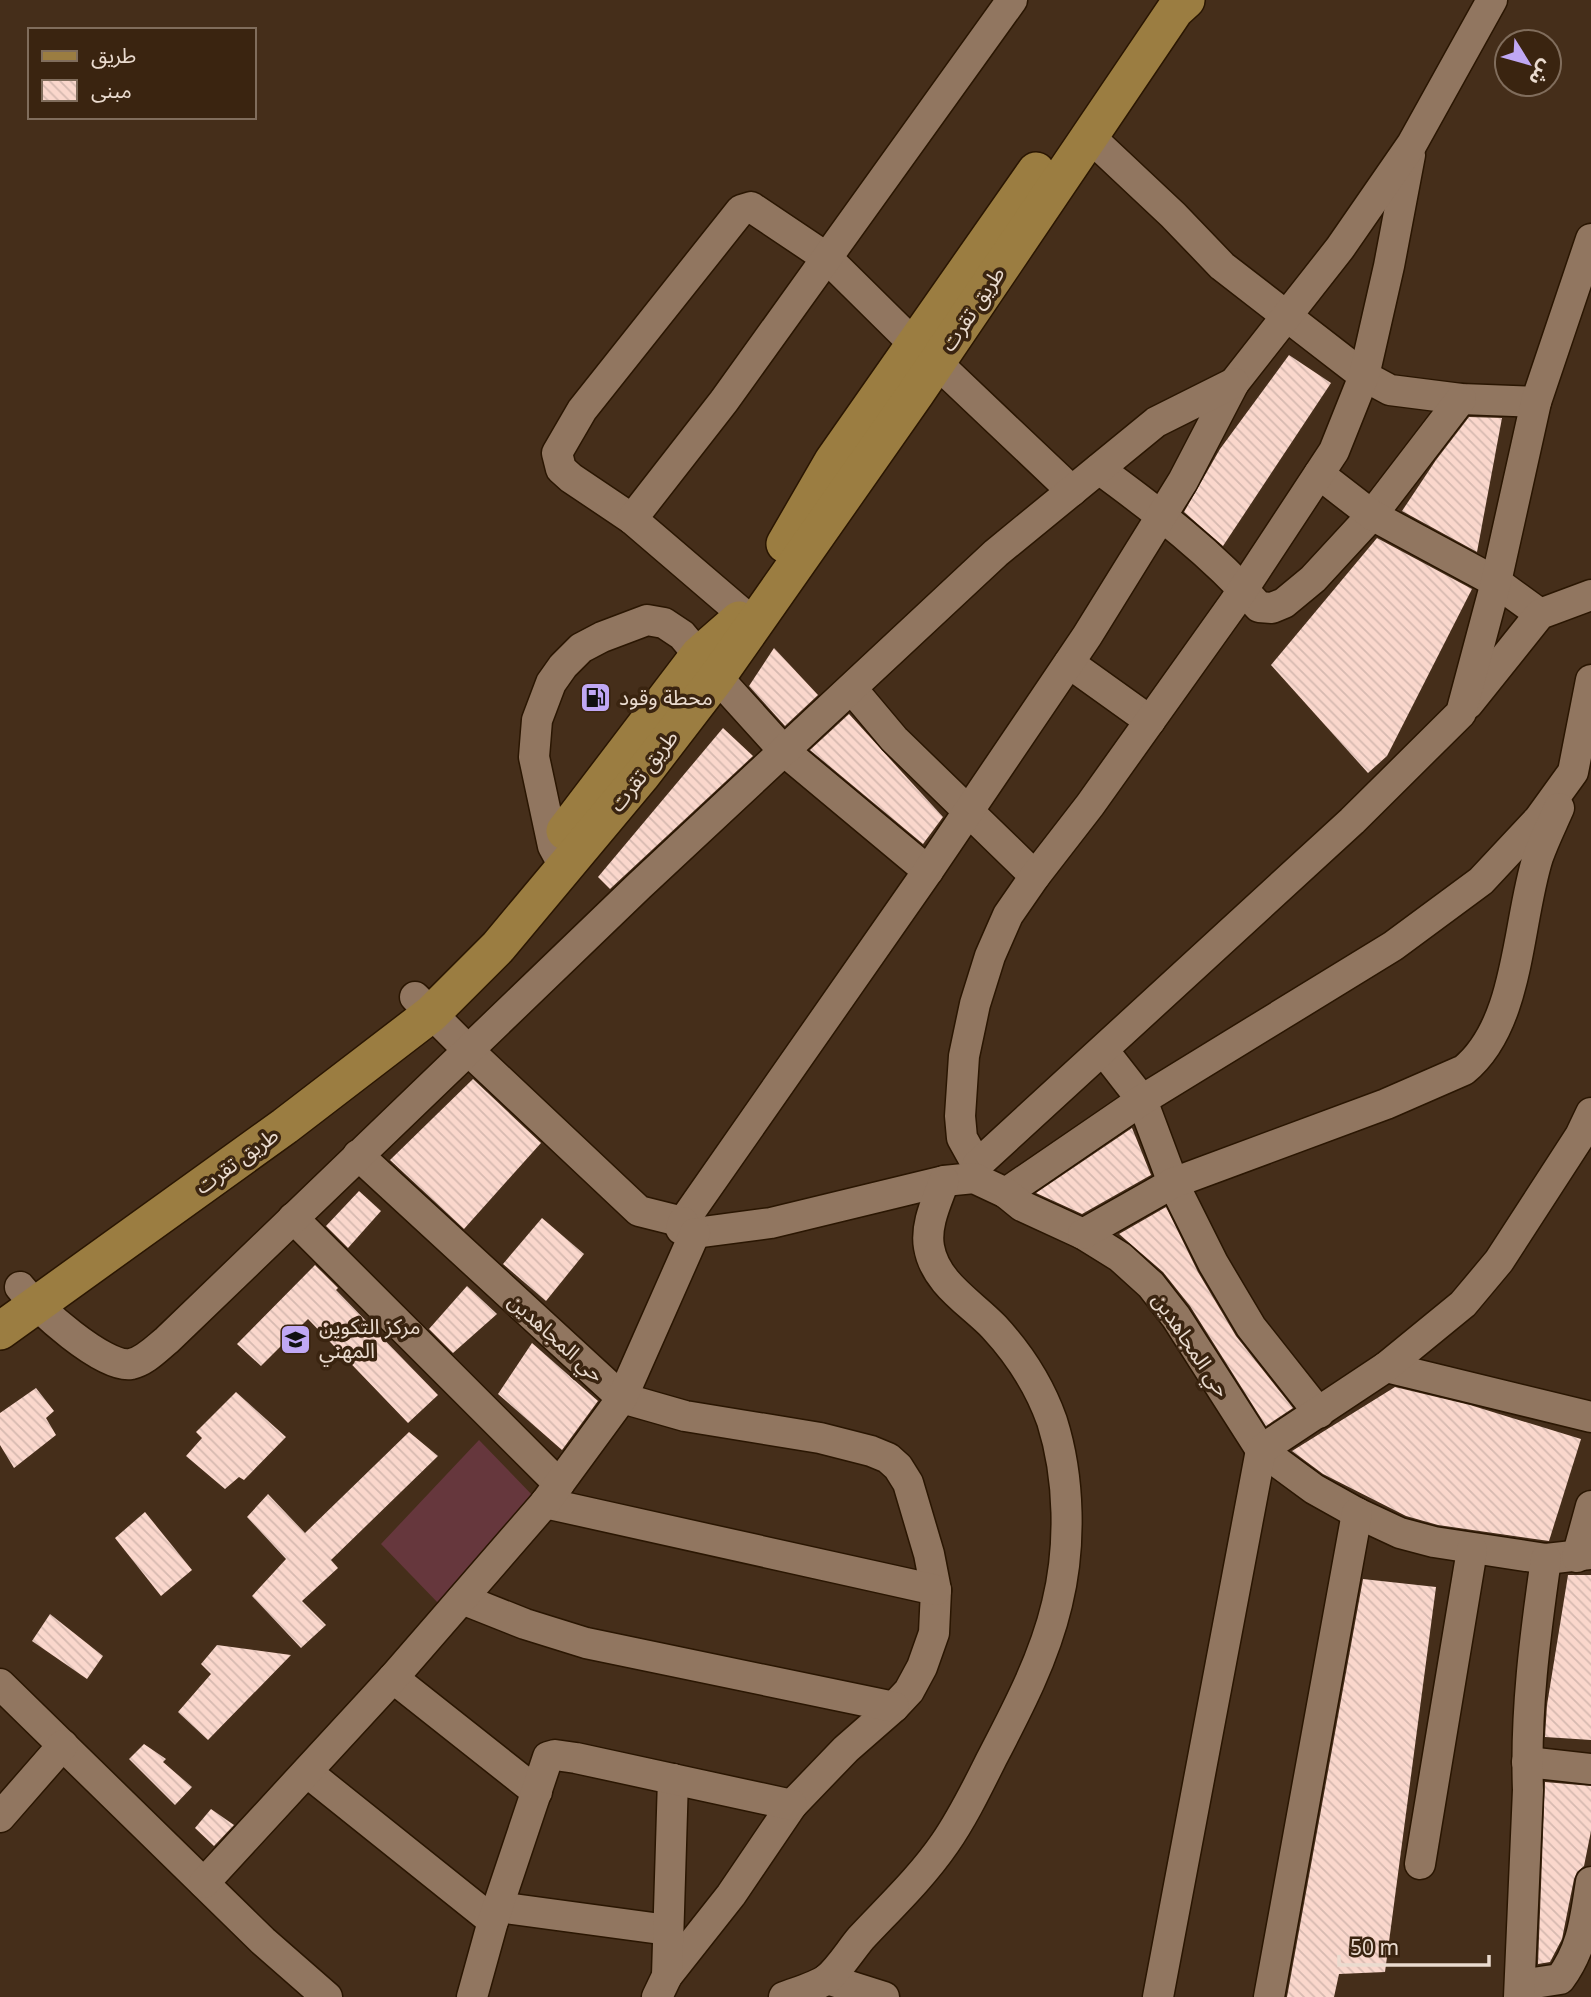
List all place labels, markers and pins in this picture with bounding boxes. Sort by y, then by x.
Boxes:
fuel station icon: محطة وقود [579,681,613,715]
place label: محطة وقود [619,683,713,711]
place label: مركز التكوين المهني [319,1312,420,1367]
school or university icon: مركز التكوين المهني [279,1322,313,1356]

